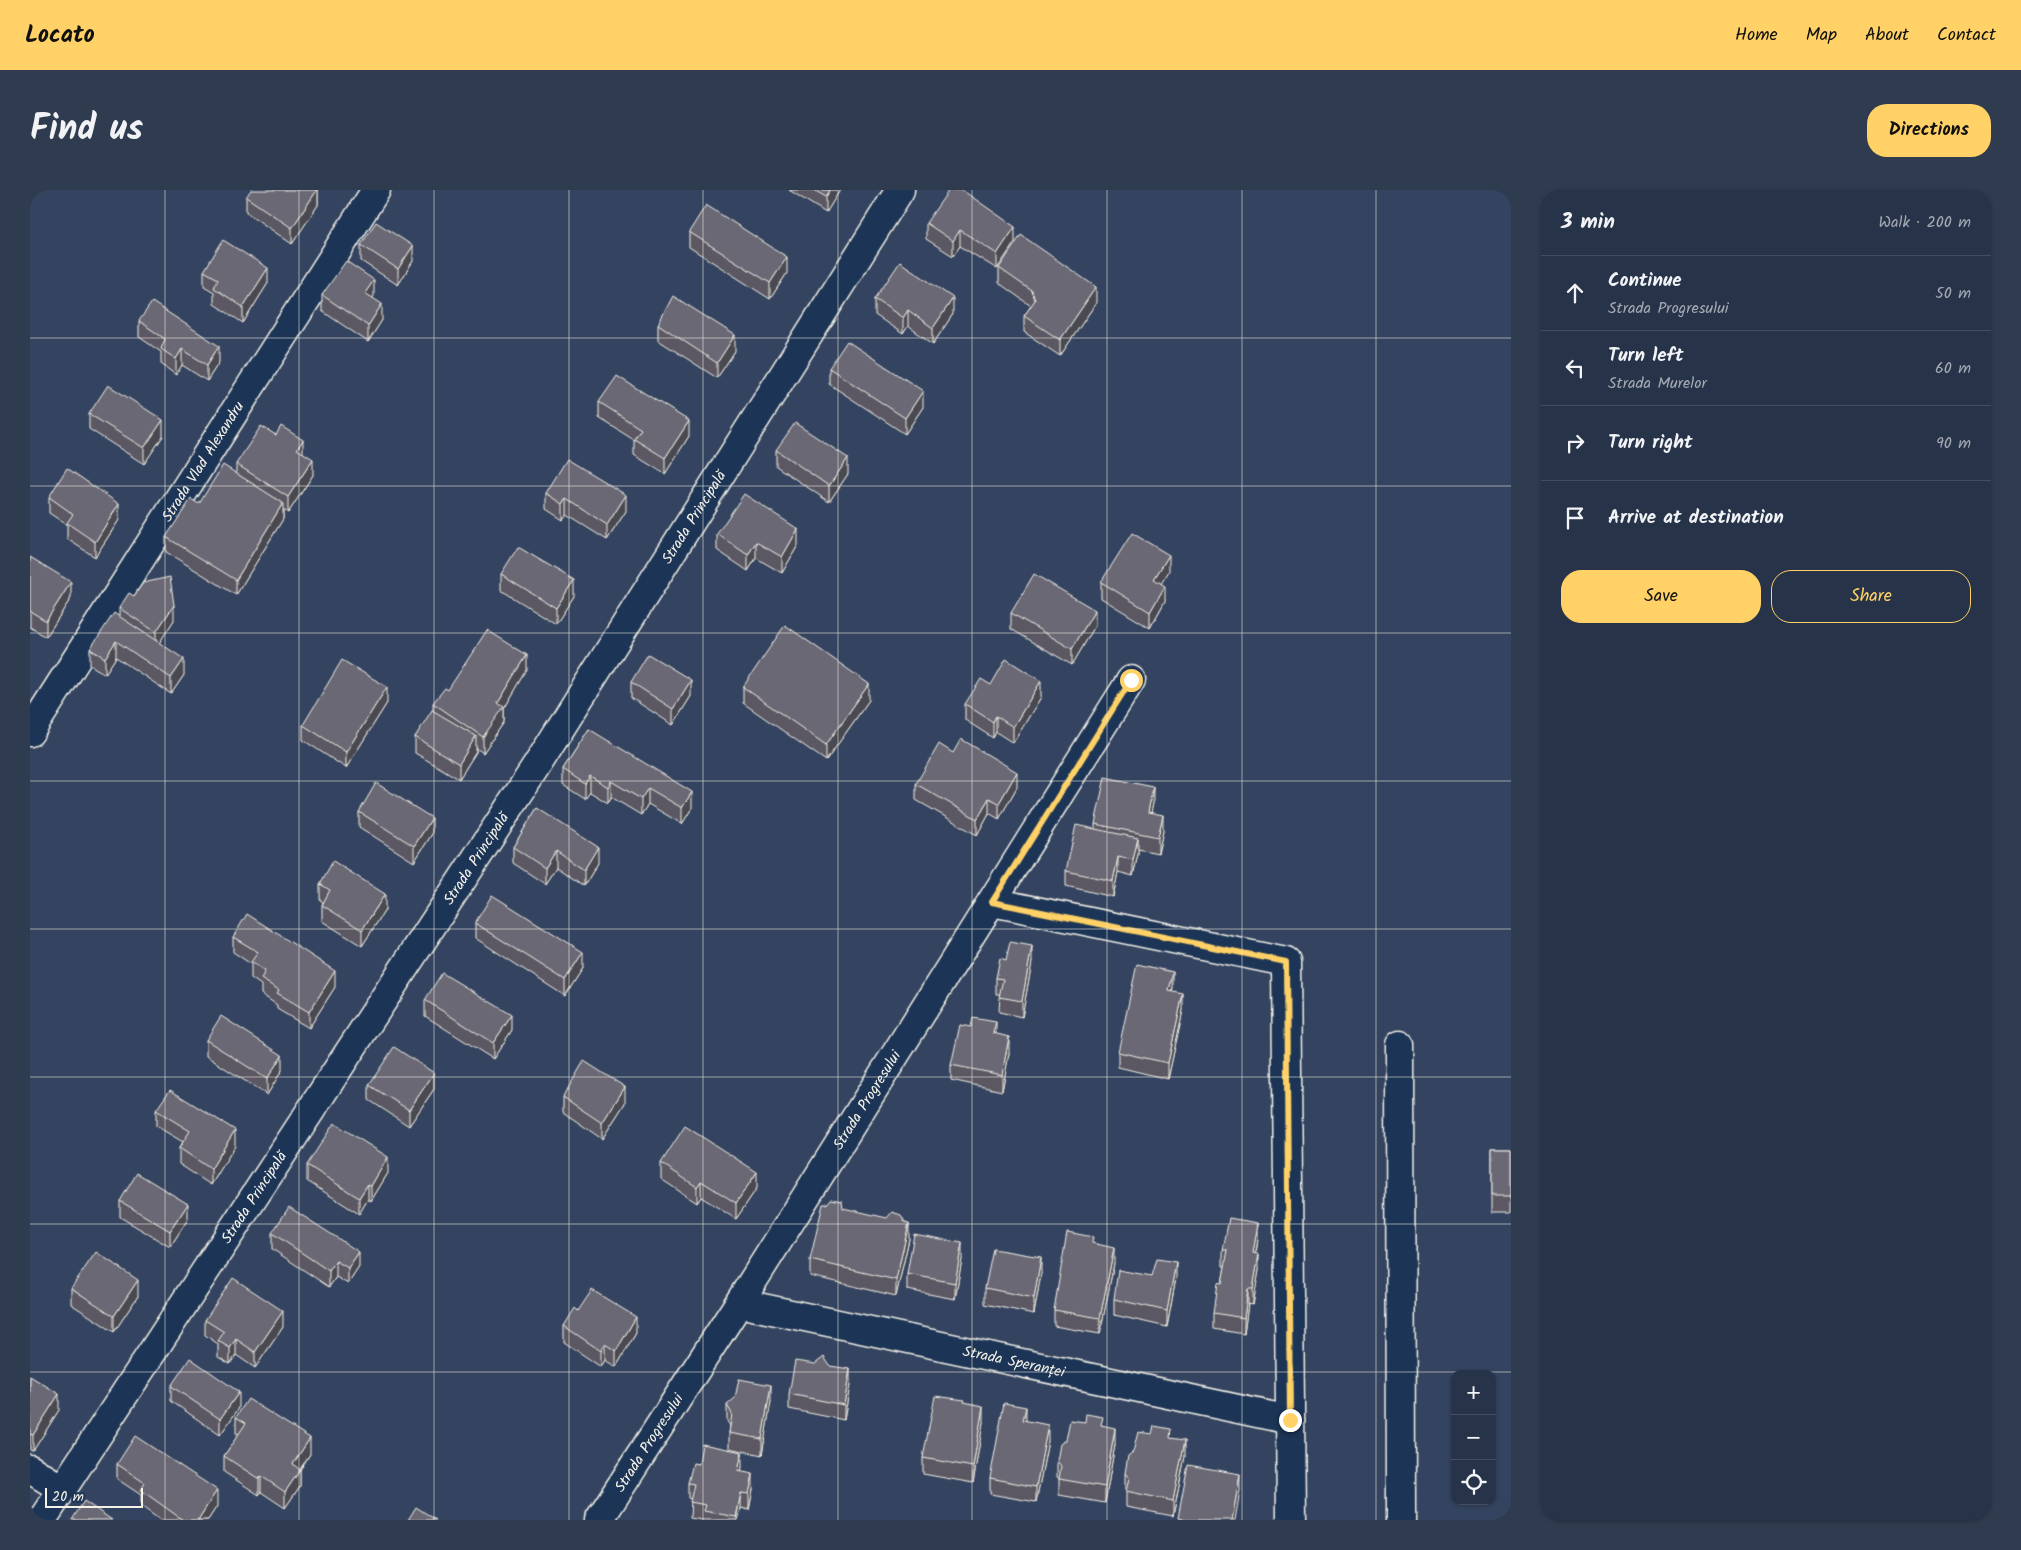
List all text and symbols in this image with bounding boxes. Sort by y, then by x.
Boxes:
text: Locato [25,16,95,55]
text: Home [1735,21,1778,50]
text: Map [1806,21,1837,50]
text: About [1865,21,1909,50]
text: Contact [1937,21,1996,50]
text: Find us [30,102,143,158]
button: Directions [1867,104,1991,157]
text: 3 min [1561,206,1615,239]
text: Walk · 200 m [1878,210,1971,235]
text: Continue [1608,266,1681,296]
icon: ahead [1561,279,1589,307]
text: 50 m [1935,281,1971,306]
text: Strada Progresului [1608,296,1729,321]
text: Turn left [1608,341,1683,371]
icon: left [1561,354,1589,382]
text: 60 m [1935,356,1971,381]
text: Strada Murelor [1608,371,1707,396]
street label: Strada Vlad Alexandru [156,397,251,527]
text: Turn right [1608,428,1693,458]
icon: right [1561,429,1589,457]
text: 90 m [1936,431,1971,456]
street label: Strada Principală [656,465,734,569]
text: Arrive at destination [1608,503,1784,533]
icon: arrive [1561,504,1589,532]
button: Save [1561,570,1761,623]
button: Share [1771,570,1971,623]
route start [1120,669,1143,692]
street label: Strada Principală [438,807,517,910]
street label: Strada Progresului [827,1045,909,1155]
street label: Strada Principală [215,1145,295,1249]
street label: Strada Speranței [960,1340,1068,1385]
map controls [1451,1370,1496,1505]
button: + [1451,1370,1496,1415]
street label: Strada Progresului [609,1388,691,1497]
route end [1279,1409,1302,1432]
button: − [1451,1415,1496,1460]
button: locate [1451,1460,1496,1505]
scale bar [45,1485,142,1508]
text: 20 m [52,1486,84,1508]

